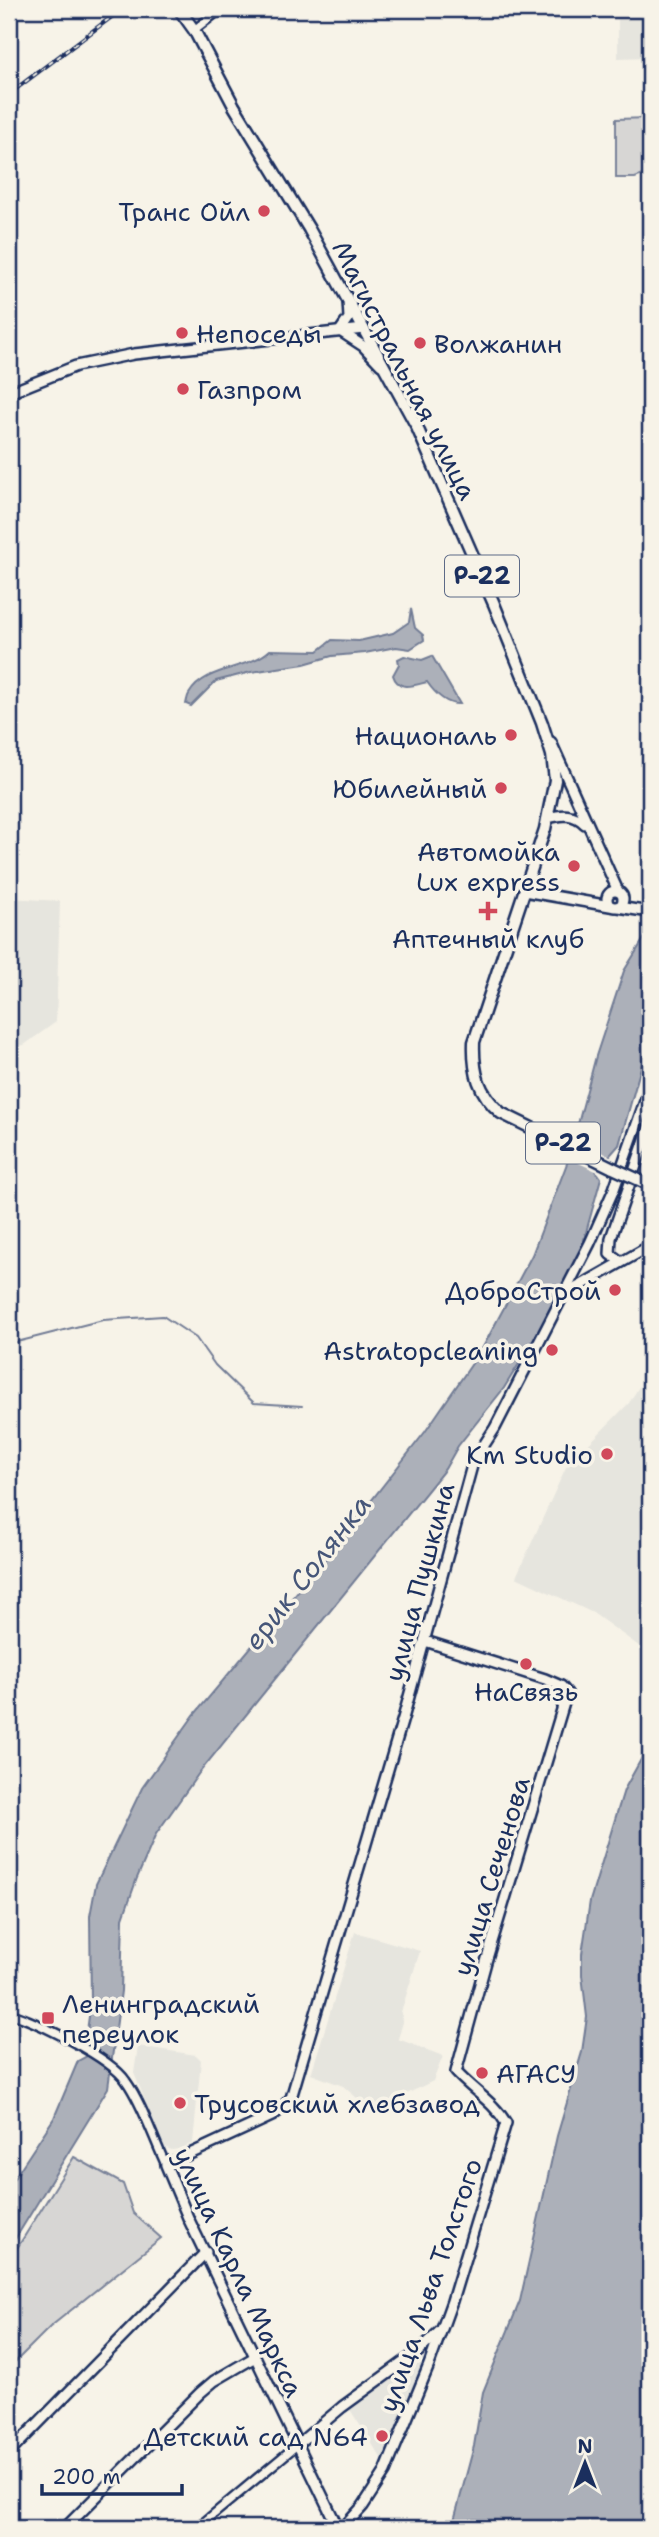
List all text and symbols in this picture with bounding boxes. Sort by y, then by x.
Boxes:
place label: Транс Ойл [118,194,251,229]
marker: Транс Ойл [256,203,272,219]
street label: Магистральная улица [324,235,486,505]
place label: Непоседы [196,316,322,351]
marker: Непоседы [174,325,190,341]
place label: Волжанин [434,326,562,361]
marker: Волжанин [412,335,428,351]
place label: Газпром [197,372,302,407]
marker: Газпром [175,381,191,397]
road number: Р-22 [445,556,519,596]
place label: Националь [354,718,497,753]
marker: Националь [503,727,519,743]
place label: Юбилейный [332,771,487,806]
marker: Юбилейный [493,780,509,796]
place label: Автомойка Lux express [416,834,560,899]
marker: Автомойка Lux express [566,858,582,874]
marker: Аптечный клуб [480,903,496,919]
place label: Аптечный клуб [392,921,584,956]
road number: Р-22 [526,1122,600,1163]
place label: ДоброСтрой [445,1273,601,1308]
marker: ДоброСтрой [607,1282,623,1298]
place label: Astratopcleaning [323,1333,538,1368]
marker: Astratopcleaning [544,1342,560,1358]
place label: Кm Studio [466,1437,593,1472]
marker: Кm Studio [599,1446,615,1462]
street label: улица Пушкина [376,1479,462,1685]
water label: ерик Солянка [234,1486,380,1658]
marker: НаСвязь [518,1656,534,1672]
place label: НаСвязь [474,1674,578,1709]
street label: улица Сеченова [444,1772,538,1980]
place label: Ленинградский переулок [62,1986,260,2051]
marker: Ленинградский переулок [40,2010,56,2026]
place label: АГАСУ [496,2056,576,2091]
marker: АГАСУ [474,2065,490,2081]
place label: Трусовский хлебзавод [194,2086,481,2121]
marker: Трусовский хлебзавод [172,2095,188,2111]
street label: улица Карла Маркса [166,2141,312,2403]
street label: улица Льва Толстого [370,2153,490,2417]
place label: Детский сад N64 [144,2419,368,2454]
marker: Детский сад N64 [374,2428,390,2444]
north arrow [550,2428,620,2498]
text: N [577,2434,593,2459]
scale bar [42,2453,182,2497]
text: 200 m [52,2463,121,2491]

